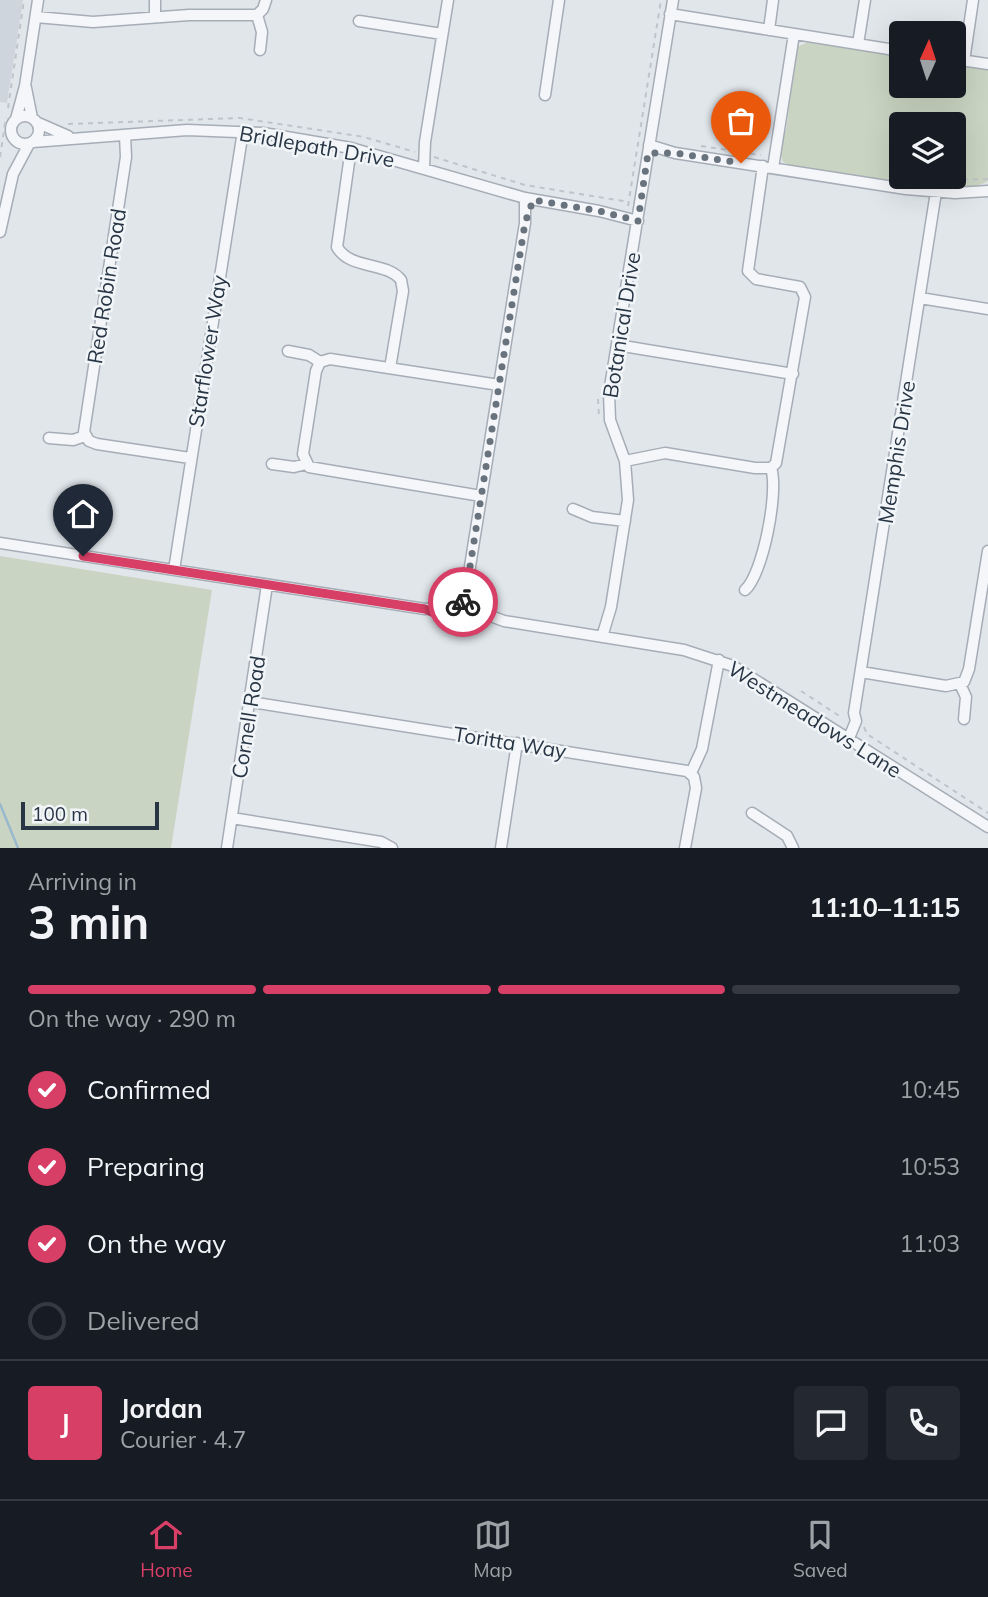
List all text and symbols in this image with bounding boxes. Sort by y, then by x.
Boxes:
north arrow [889,21,966,98]
map controls [889,21,966,189]
pin [711,91,771,163]
icon: bag [722,102,760,140]
button: layers [889,112,966,189]
street label: Bridlepath Drive [237,120,397,172]
street label: Red Robin Road [81,206,131,366]
street label: Botanical Drive [597,250,645,400]
street label: Starflower Way [182,273,232,429]
street label: Memphis Drive [872,379,920,525]
pin [53,484,113,556]
icon: home [64,495,102,533]
courier [428,567,498,637]
icon: bike [444,583,482,621]
street label: Cornell Road [225,654,271,780]
street label: Westmeadows Lane [723,655,907,783]
street label: Toritta Way [452,720,568,764]
scale bar [21,799,159,831]
text: 100 m [32,802,88,826]
text: Arriving in [28,867,137,896]
text: 11:10–11:15 [809,891,960,924]
text: 3 min [28,893,149,951]
text: On the way · 290 m [28,1004,236,1033]
icon: check [28,1071,66,1109]
text: Confirmed [87,1073,211,1106]
text: 10:45 [900,1075,960,1104]
icon: check [28,1148,66,1186]
text: Preparing [87,1150,205,1183]
text: 10:53 [900,1152,960,1181]
icon: check [28,1225,66,1263]
text: On the way [87,1227,226,1260]
text: 11:03 [900,1229,960,1258]
text: Delivered [87,1304,200,1337]
button: chat [794,1386,868,1460]
button: phone [886,1386,960,1460]
text: Jordan [120,1392,203,1425]
text: J [60,1407,70,1440]
text: Courier · 4.7 [120,1425,246,1454]
tab: Home [140,1516,193,1582]
tab: Map [473,1516,512,1582]
tab: Saved [793,1516,848,1582]

